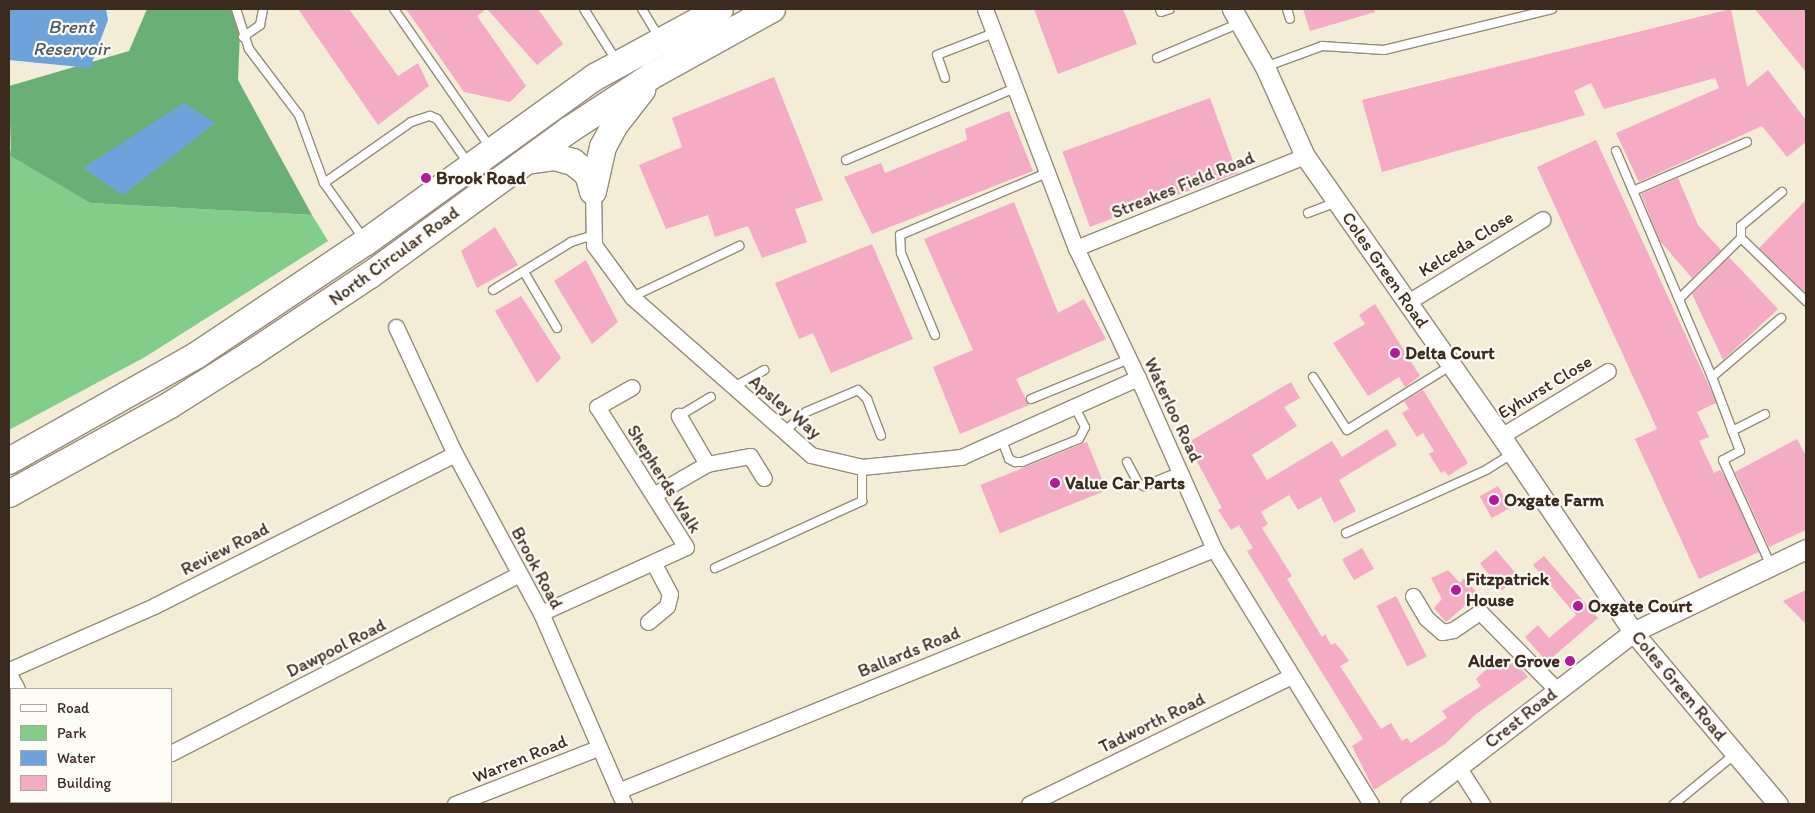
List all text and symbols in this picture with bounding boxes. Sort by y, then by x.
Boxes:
water label: Brent Reservoir [33,16,109,60]
street label: Streakes Field Road [1109,147,1257,223]
place label: Brook Road [436,167,525,189]
marker: Brook Road [420,172,432,184]
street label: North Circular Road [325,202,463,310]
street label: Kelceda Close [1415,206,1517,282]
street label: Coles Green Road [1337,208,1433,332]
place label: Delta Court [1405,342,1495,364]
marker: Delta Court [1389,347,1401,359]
street label: Eyhurst Close [1494,350,1596,424]
street label: Waterloo Road [1139,354,1207,466]
street label: Apsley Way [744,371,826,443]
street label: Shepherds Walk [622,421,706,537]
place label: Value Car Parts [1065,472,1185,494]
marker: Value Car Parts [1049,477,1061,489]
place label: Oxgate Farm [1504,489,1603,511]
marker: Oxgate Farm [1488,494,1500,506]
street label: Review Road [177,518,273,580]
street label: Brook Road [507,524,567,612]
place label: Fitzpatrick House [1466,569,1549,612]
marker: Fitzpatrick House [1450,584,1462,596]
place label: Oxgate Court [1588,595,1692,617]
marker: Oxgate Court [1572,600,1584,612]
street label: Dawpool Road [283,614,389,682]
street label: Ballards Road [855,622,963,682]
street label: Coles Green Road [1627,627,1731,745]
place label: Alder Grove [1468,650,1560,672]
marker: Alder Grove [1564,655,1576,667]
street label: Crest Road [1481,683,1561,753]
legend [10,688,172,803]
street label: Tadworth Road [1096,688,1208,758]
text: Road [57,699,89,717]
text: Park [57,724,87,742]
street label: Warren Road [470,730,570,788]
text: Water [57,749,95,767]
text: Building [57,774,111,792]

